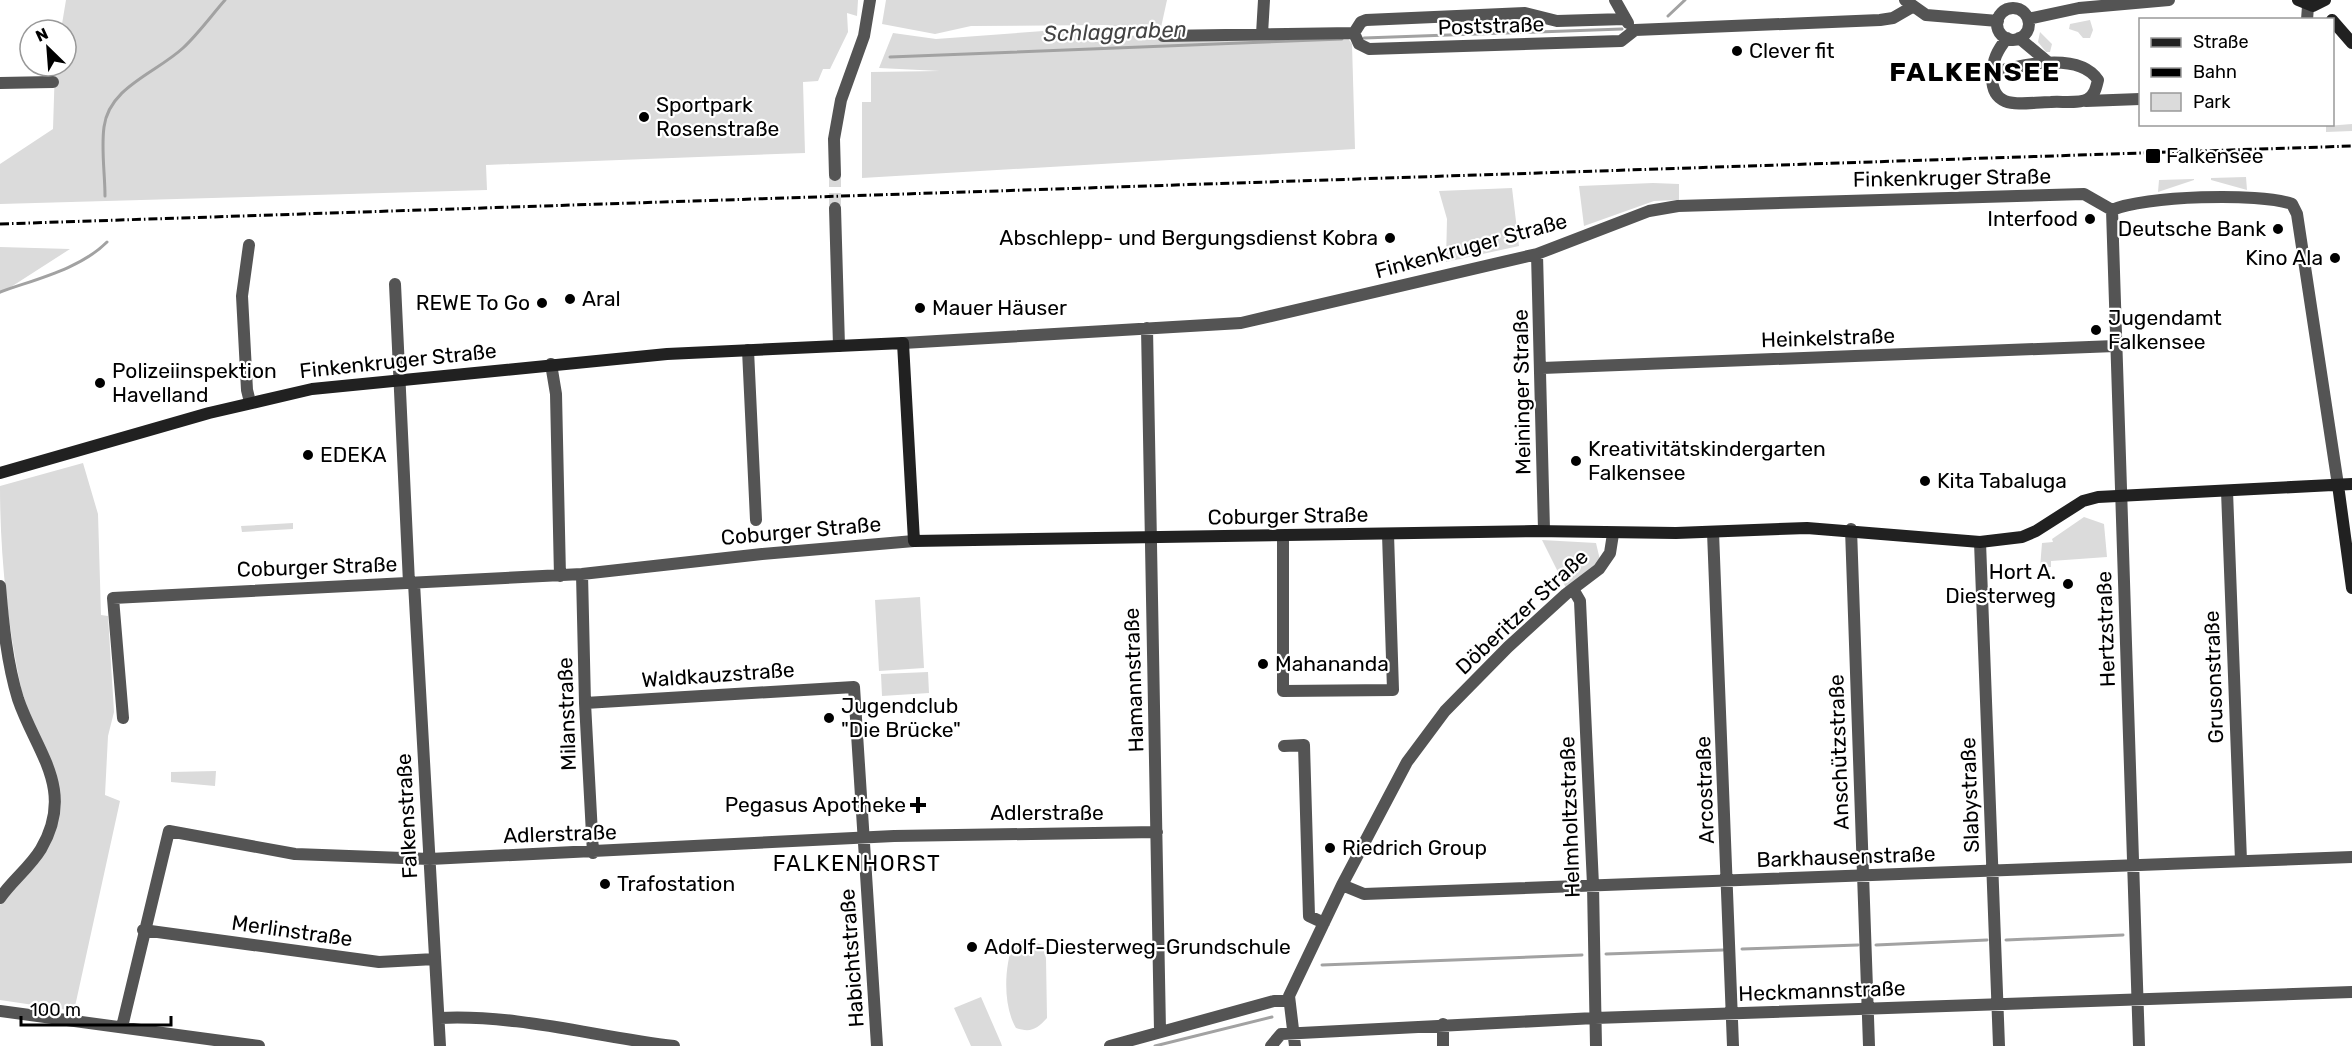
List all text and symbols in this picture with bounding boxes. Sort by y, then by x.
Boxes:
street label: Poststraße [1437,11,1545,40]
water label: Schlaggraben [1043,16,1187,47]
north arrow [18,18,78,78]
legend [2139,18,2334,126]
text: N [33,24,51,46]
text: Straße [2193,31,2249,53]
place label: Clever fit [1749,38,1834,63]
marker: Clever fit [1730,44,1744,58]
district label: FALKENSEE [1889,56,2061,88]
text: Bahn [2193,61,2237,83]
text: Park [2193,91,2231,113]
place label: Sportpark Rosenstraße [656,92,779,141]
marker: Sportpark Rosenstraße [637,110,651,124]
place label: Falkensee [2166,143,2263,168]
marker: Falkensee [2144,147,2162,165]
street label: Finkenkruger Straße [1853,163,2051,192]
place label: Interfood [1987,206,2078,231]
street label: Finkenkruger Straße [1372,208,1570,283]
marker: Interfood [2083,212,2097,226]
place label: Deutsche Bank [2118,216,2266,241]
marker: Deutsche Bank [2271,222,2285,236]
place label: Abschlepp- und Bergungsdienst Kobra [999,225,1378,250]
marker: Abschlepp- und Bergungsdienst Kobra [1383,231,1397,245]
place label: Kino Ala [2245,245,2323,270]
marker: Kino Ala [2328,251,2342,265]
place label: Aral [582,286,621,311]
place label: REWE To Go [416,290,530,315]
marker: Aral [563,292,577,306]
place label: Mauer Häuser [932,295,1067,320]
marker: REWE To Go [535,296,549,310]
marker: Mauer Häuser [913,301,927,315]
place label: Jugendamt Falkensee [2108,305,2222,354]
street label: Meininger Straße [1508,309,1535,475]
street label: Heinkelstraße [1760,323,1895,352]
marker: Jugendamt Falkensee [2089,323,2103,337]
street label: Finkenkruger Straße [298,338,498,383]
place label: Polizeiinspektion Havelland [112,358,277,407]
marker: Polizeiinspektion Havelland [93,376,107,390]
place label: Kreativitätskindergarten Falkensee [1588,436,1826,485]
place label: EDEKA [320,442,387,467]
marker: EDEKA [301,448,315,462]
marker: Kreativitätskindergarten Falkensee [1569,454,1583,468]
place label: Kita Tabaluga [1937,468,2067,493]
marker: Kita Tabaluga [1918,474,1932,488]
street label: Coburger Straße [1207,502,1369,529]
street label: Coburger Straße [720,511,882,550]
street label: Döberitzer Straße [1450,544,1593,679]
street label: Coburger Straße [236,551,398,582]
place label: Hort A. Diesterweg [1945,559,2056,608]
street label: Hertzstraße [2091,571,2120,687]
marker: Hort A. Diesterweg [2061,577,2075,591]
street label: Hamannstraße [1118,607,1149,753]
street label: Grusonstraße [2199,610,2228,744]
place label: Mahananda [1275,651,1389,676]
street label: Milanstraße [552,657,581,771]
street label: Waldkauzstraße [641,657,795,692]
marker: Mahananda [1256,657,1270,671]
street label: Anschützstraße [1823,674,1854,830]
place label: Jugendclub "Die Brücke" [841,693,961,742]
marker: Jugendclub "Die Brücke" [822,711,836,725]
street label: Helmholtzstraße [1554,736,1585,898]
street label: Arcostraße [1690,736,1719,844]
street label: Slabystraße [1955,737,1984,853]
street label: Falkenstraße [391,753,422,879]
place label: Pegasus Apotheke [725,792,906,817]
marker: Pegasus Apotheke [911,798,925,812]
street label: Adlerstraße [990,800,1104,825]
street label: Adlerstraße [503,819,617,848]
place label: Riedrich Group [1342,835,1487,860]
marker: Riedrich Group [1323,841,1337,855]
street label: Barkhausenstraße [1756,841,1936,872]
district label: FALKENHORST [773,850,941,877]
place label: Trafostation [617,871,735,896]
marker: Trafostation [598,877,612,891]
street label: Habichtstraße [834,888,869,1028]
street label: Merlinstraße [230,910,354,951]
place label: Adolf-Diesterweg-Grundschule [984,934,1291,959]
marker: Adolf-Diesterweg-Grundschule [965,940,979,954]
street label: Heckmannstraße [1738,975,1906,1006]
scale bar [21,989,171,1027]
text: 100 m [30,999,81,1021]

